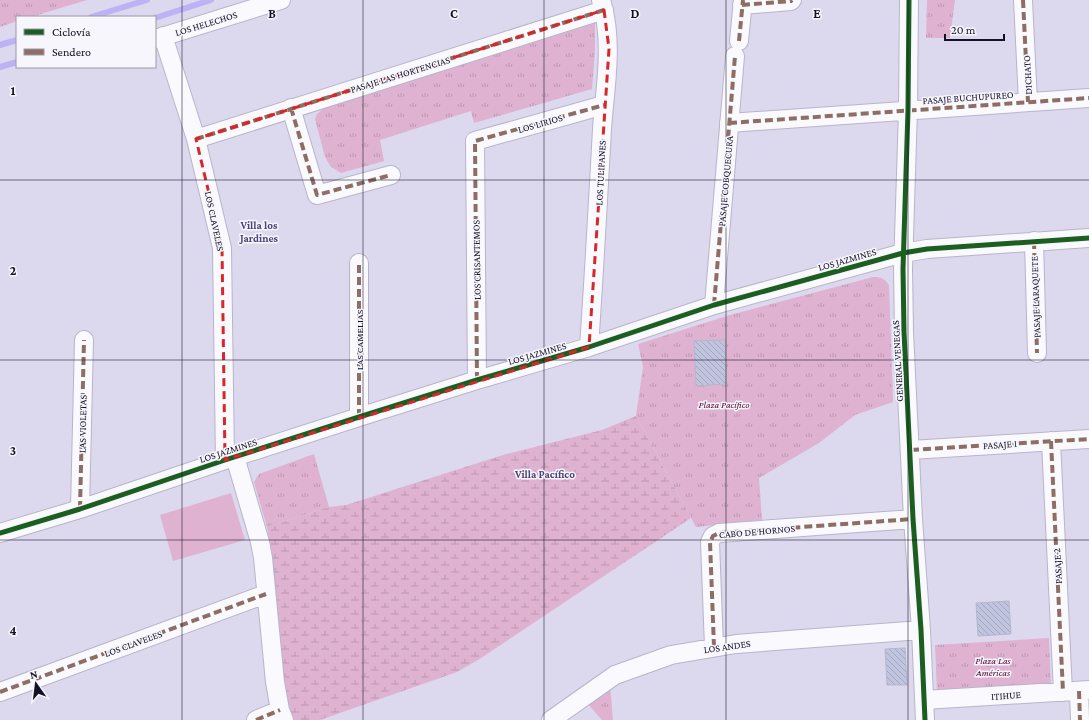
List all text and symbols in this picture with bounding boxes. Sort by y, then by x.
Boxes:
text: B [268,6,276,21]
text: C [450,6,458,21]
text: D [631,6,640,21]
text: E [813,6,821,21]
street label: LOS HELECHOS [174,9,239,38]
legend [16,16,156,68]
scale bar [945,16,1004,42]
text: 20 m [951,23,976,37]
text: Ciclovía [52,25,91,39]
text: Sendero [52,45,91,59]
street label: PASAJE LAS HORTENCIAS [349,54,452,95]
street label: DICHATO [1021,55,1034,95]
text: 1 [11,83,16,98]
street label: PASAJE BUCHUPUREO [922,89,1014,106]
street label: LOS LIRIOS [516,112,564,135]
street label: PASAJE COBQUECURA [716,135,735,227]
street label: LOS TULIPANES [593,140,608,206]
street label: LOS CLAVELES [203,190,226,252]
district label: Villa los Jardines [239,219,279,244]
street label: LOS CRISANTEMOS [470,220,483,300]
street label: LOS JAZMINES [817,246,878,273]
street label: PASAJE LARAQUETE [1029,255,1042,338]
text: 2 [10,263,17,278]
street label: LAS CAMELIAS [354,309,365,370]
street label: GENERAL VENEGAS [890,320,905,402]
street label: LOS JAZMINES [507,340,568,367]
street label: LAS VIOLETAS [76,394,89,453]
park label: Plaza Pacífico [699,399,749,410]
street label: LOS JAZMINES [198,436,259,465]
street label: PASAJE 1 [983,438,1018,451]
text: 3 [10,443,16,458]
district label: Villa Pacífico [514,468,575,480]
street label: CABO DE HORNOS [719,523,796,540]
street label: PASAJE 2 [1051,548,1064,584]
text: 4 [9,623,17,638]
street label: LOS CLAVELES [103,628,164,659]
street label: LOS ANDES [703,638,752,655]
park label: Plaza Las Américas [975,655,1012,678]
north arrow [16,664,56,704]
text: N [28,667,39,681]
street label: ITIHUE [991,689,1022,702]

